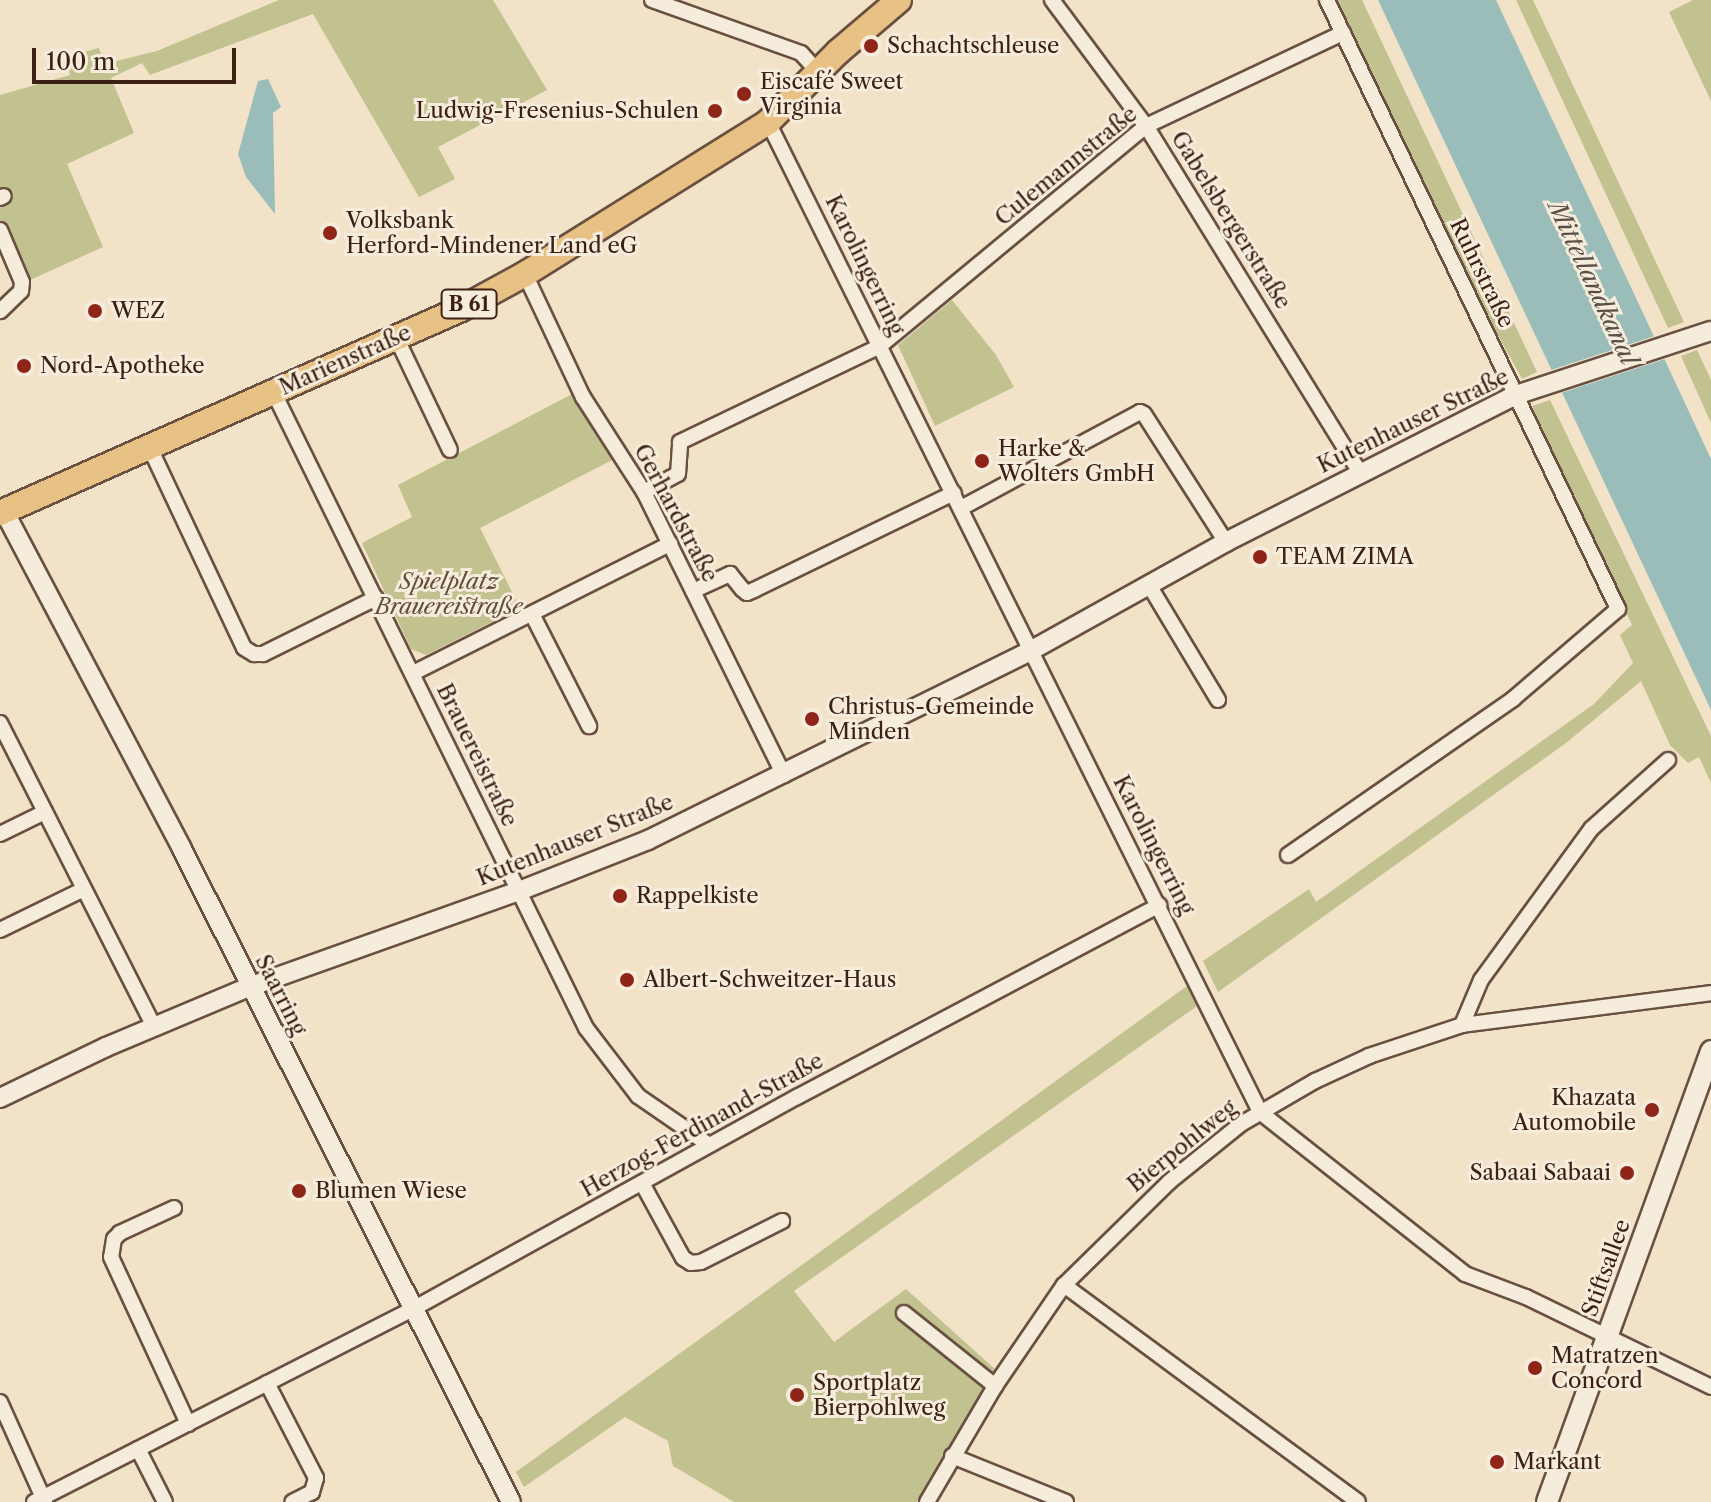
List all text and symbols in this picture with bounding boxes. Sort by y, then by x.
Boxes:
scale bar [36,32,240,82]
place label: Schachtschleuse [887,33,1059,59]
marker: Schachtschleuse [862,37,880,55]
text: 100 m [46,47,115,76]
place label: Eiscafé Sweet Virginia [760,68,903,120]
marker: Eiscafé Sweet Virginia [735,85,753,103]
place label: Ludwig-Fresenius-Schulen [416,98,699,124]
street label: Culemannstraße [990,101,1142,231]
marker: Ludwig-Fresenius-Schulen [706,102,724,120]
street label: Gabelsbergerstraße [1166,126,1296,314]
street label: Karolingerring [820,191,910,339]
water label: Mittellandkanal [1542,196,1644,370]
place label: Volksbank Herford-Mindener Land eG [346,207,638,258]
street label: Ruhrstraße [1444,214,1520,332]
marker: Volksbank Herford-Mindener Land eG [321,224,339,242]
road number: B 61 [439,288,499,320]
place label: WEZ [111,298,165,324]
marker: WEZ [86,302,104,320]
street label: Marienstraße [275,319,415,401]
place label: Nord-Apotheke [40,353,204,379]
marker: Nord-Apotheke [15,357,33,375]
street label: Kutenhauser Straße [1313,363,1513,479]
place label: Harke & Wolters GmbH [998,435,1155,486]
street label: Gerhardstraße [629,439,723,587]
marker: Harke & Wolters GmbH [973,452,991,470]
place label: TEAM ZIMA [1276,544,1414,570]
marker: TEAM ZIMA [1251,548,1269,566]
park label: Spielplatz Brauereistraße [375,568,523,620]
street label: Brauereistraße [431,679,523,831]
place label: Christus-Gemeinde Minden [828,693,1034,744]
marker: Christus-Gemeinde Minden [803,710,821,728]
street label: Karolingerring [1108,771,1200,919]
street label: Kutenhauser Straße [473,788,677,892]
place label: Rappelkiste [636,883,759,909]
marker: Rappelkiste [611,887,629,905]
street label: Saarring [250,950,312,1040]
place label: Albert-Schweitzer-Haus [643,967,896,993]
marker: Albert-Schweitzer-Haus [618,971,636,989]
street label: Herzog-Ferdinand-Straße [576,1047,828,1203]
place label: Khazata Automobile [1512,1084,1636,1136]
street label: Bierpohlweg [1122,1094,1242,1198]
marker: Khazata Automobile [1643,1101,1661,1119]
place label: Sabaai Sabaai [1469,1160,1611,1186]
marker: Sabaai Sabaai [1618,1164,1636,1182]
place label: Blumen Wiese [315,1178,468,1204]
marker: Blumen Wiese [290,1182,308,1200]
street label: Stiftsallee [1576,1216,1636,1320]
place label: Matratzen Concord [1551,1342,1658,1394]
marker: Matratzen Concord [1526,1359,1544,1377]
place label: Sportplatz Bierpohlweg [813,1369,945,1420]
marker: Sportplatz Bierpohlweg [788,1386,806,1404]
place label: Markant [1513,1449,1601,1475]
marker: Markant [1488,1453,1506,1471]

